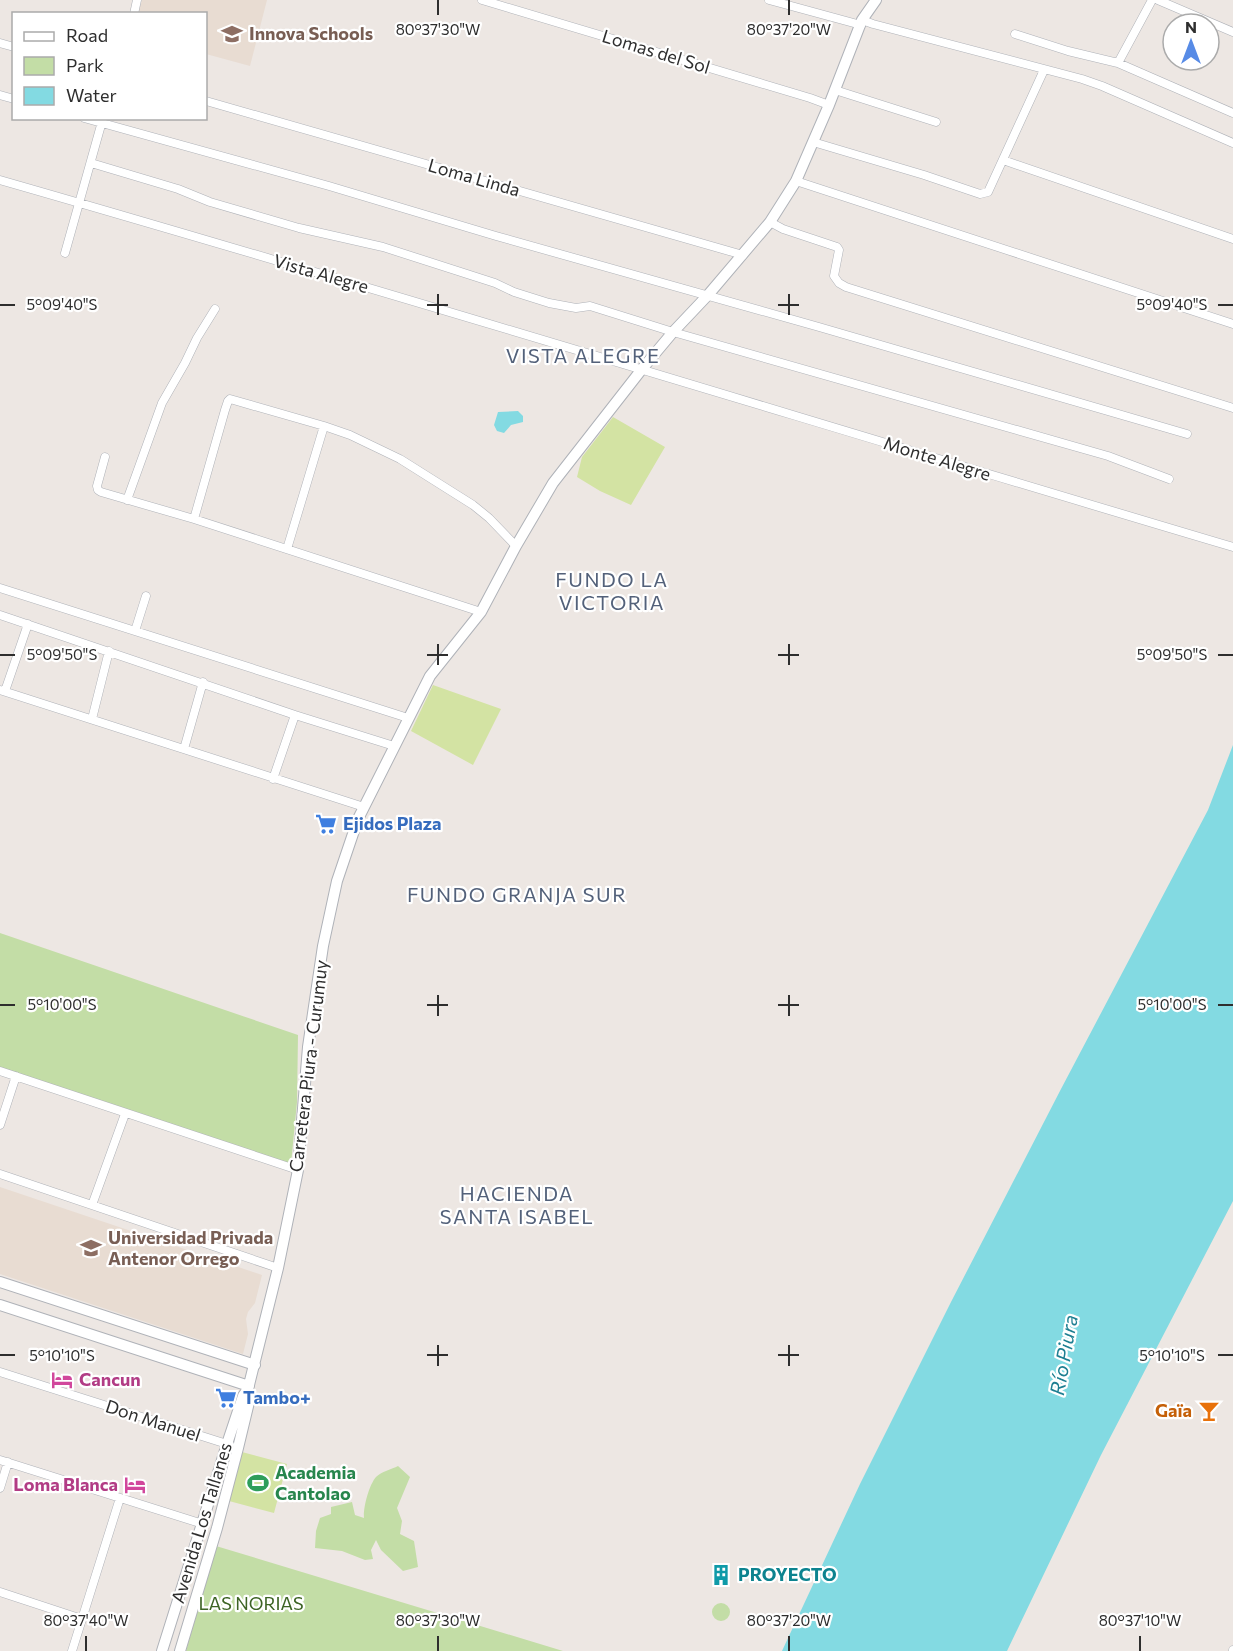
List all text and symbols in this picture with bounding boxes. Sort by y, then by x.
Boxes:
legend [12,12,207,120]
north arrow [1161,12,1221,72]
text: N [1185,17,1197,36]
text: 80°37'30"W [396,20,480,38]
text: 80°37'20"W [747,20,831,38]
school or university icon: Innova Schools [220,22,244,46]
place label: Innova Schools [249,22,373,44]
text: Road [66,24,108,46]
street label: Lomas del Sol [600,24,713,78]
text: Park [66,54,104,76]
text: Water [66,84,117,106]
street label: Loma Linda [426,153,523,201]
street label: Vista Alegre [271,249,371,297]
text: 5°09'40"S [27,295,98,313]
text: 5°09'40"S [1137,295,1208,313]
district label: VISTA ALEGRE [506,343,660,367]
street label: Monte Alegre [881,431,994,485]
district label: FUNDO LA VICTORIA [555,567,669,614]
text: 5°09'50"S [27,645,97,663]
text: 5°09'50"S [1137,645,1207,663]
supermarket icon: Ejidos Plaza [314,812,338,836]
place label: Ejidos Plaza [343,812,442,834]
district label: FUNDO GRANJA SUR [407,882,627,906]
street label: Carretera Piura - Curumuy [284,959,332,1173]
text: 5°10'00"S [28,995,97,1013]
text: 5°10'00"S [1138,995,1207,1013]
district label: HACIENDA SANTA ISABEL [440,1181,594,1228]
place label: Universidad Privada Antenor Orrego [108,1226,273,1269]
school or university icon: Universidad Privada Antenor Orrego [79,1236,103,1260]
water label: Río Piura [1044,1313,1082,1397]
text: 5°10'10"S [29,1346,95,1364]
text: 5°10'10"S [1139,1346,1205,1364]
hotel icon: Cancun [50,1368,74,1392]
place label: Cancun [79,1368,141,1390]
supermarket icon: Tambo+ [214,1386,238,1410]
place label: Tambo+ [243,1386,311,1408]
street label: Don Manuel [103,1394,204,1446]
place label: Gaïa [1155,1399,1192,1421]
bar icon: Gaïa [1197,1399,1221,1423]
street label: Avenida Los Tallanes [166,1440,236,1606]
place label: Academia Cantolao [275,1461,356,1504]
sports icon: Academia Cantolao [246,1471,270,1495]
place label: Loma Blanca [13,1473,118,1495]
hotel icon: Loma Blanca [123,1473,147,1497]
building icon: PROYECTO [709,1563,733,1587]
place label: PROYECTO [738,1563,837,1585]
park label: LAS NORIAS [198,1592,304,1614]
text: 80°37'40"W [43,1611,129,1629]
text: 80°37'30"W [396,1611,480,1629]
text: 80°37'20"W [747,1611,831,1629]
text: 80°37'10"W [1099,1611,1181,1629]

